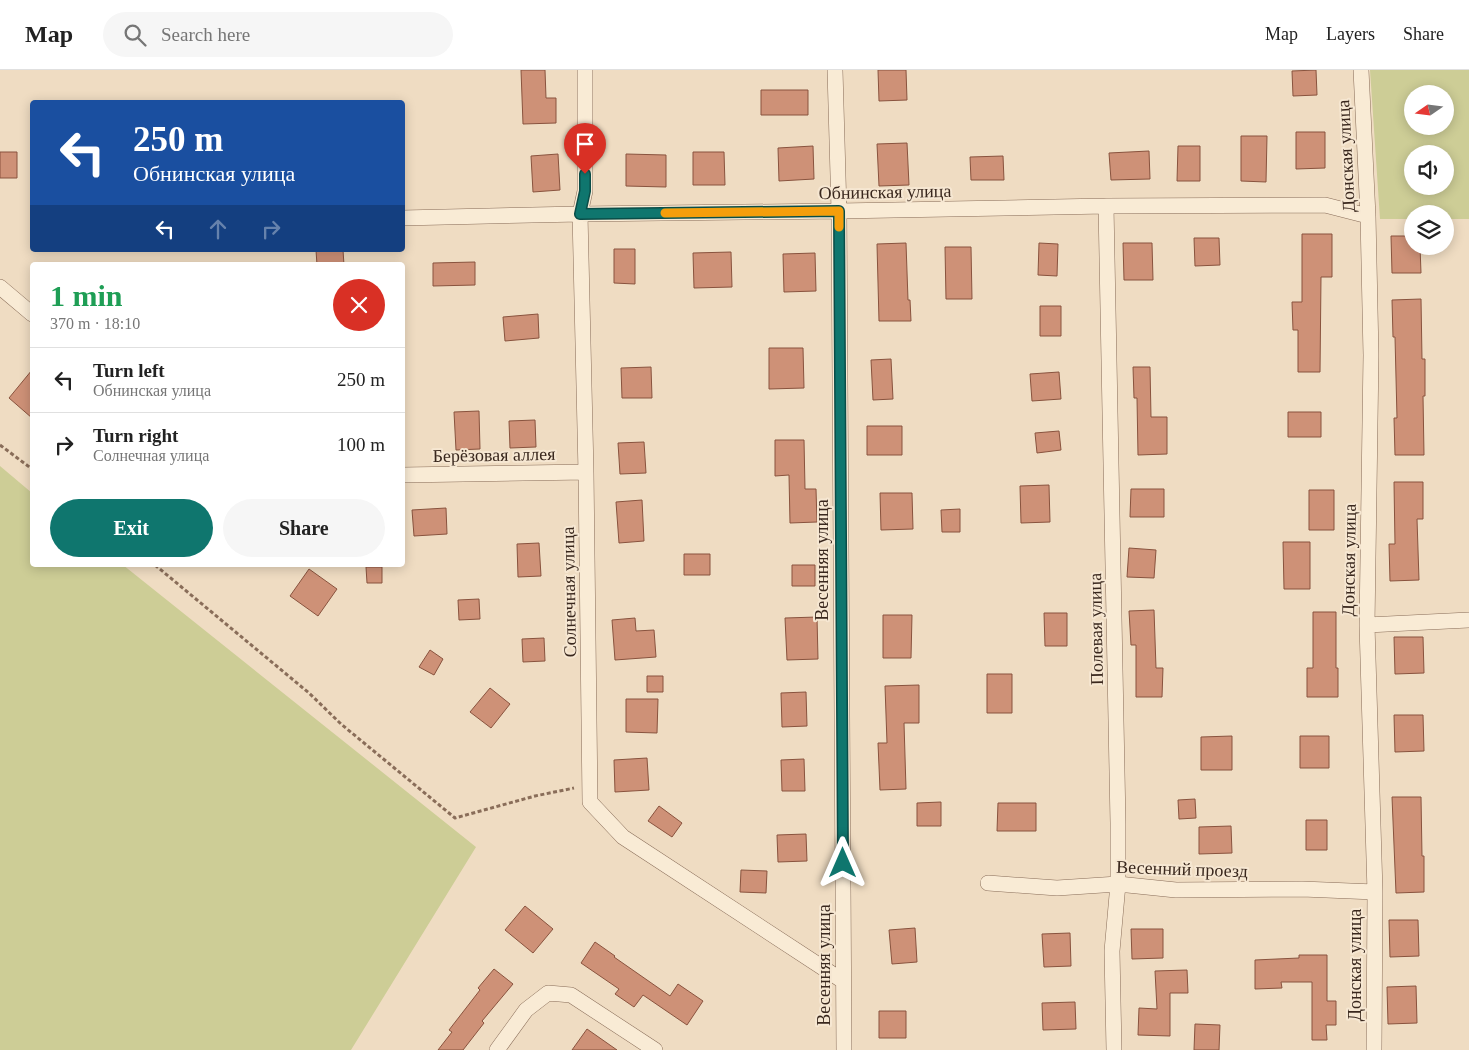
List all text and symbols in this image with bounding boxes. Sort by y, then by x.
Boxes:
search box [103,12,453,57]
text: Map [25,21,73,47]
icon: search [121,21,149,49]
text: Search here [161,24,250,45]
text: Map [1265,24,1298,44]
text: Layers [1326,24,1375,44]
text: Share [1403,24,1444,44]
north arrow [1404,85,1454,135]
map controls [1404,85,1454,255]
street label: Донская улица [1333,99,1359,213]
icon: left [50,120,115,185]
text: 250 m [133,120,223,159]
pin [564,123,606,174]
icon: arrive [571,130,599,158]
button: sound [1404,145,1454,195]
text: Обнинская улица [133,161,295,186]
street label: Обнинская улица [818,181,952,203]
button: layers [1404,205,1454,255]
icon: left [151,215,179,243]
icon: ahead [204,215,232,243]
icon: right [257,215,285,243]
text: 1 min [50,279,123,312]
button: close [333,279,385,331]
text: 370 m · 18:10 [50,315,140,332]
text: Turn left [93,360,165,381]
icon: left [50,366,78,394]
text: 250 m [337,369,385,390]
text: Обнинская улица [93,382,211,399]
text: Turn right [93,425,178,446]
icon: right [50,431,78,459]
text: 100 m [337,434,385,455]
street label: Берёзовая аллея [432,444,556,466]
text: Солнечная улица [93,447,209,464]
button: Exit [50,499,213,557]
button: Share [223,499,385,557]
street label: Весенняя улица [812,499,832,621]
street label: Донская улица [1338,504,1360,616]
street label: Солнечная улица [558,526,580,658]
street label: Полевая улица [1085,573,1107,685]
position arrow [816,836,868,888]
street label: Весенний проезд [1116,857,1248,881]
street label: Весенняя улица [814,904,834,1026]
street label: Донская улица [1345,909,1365,1021]

